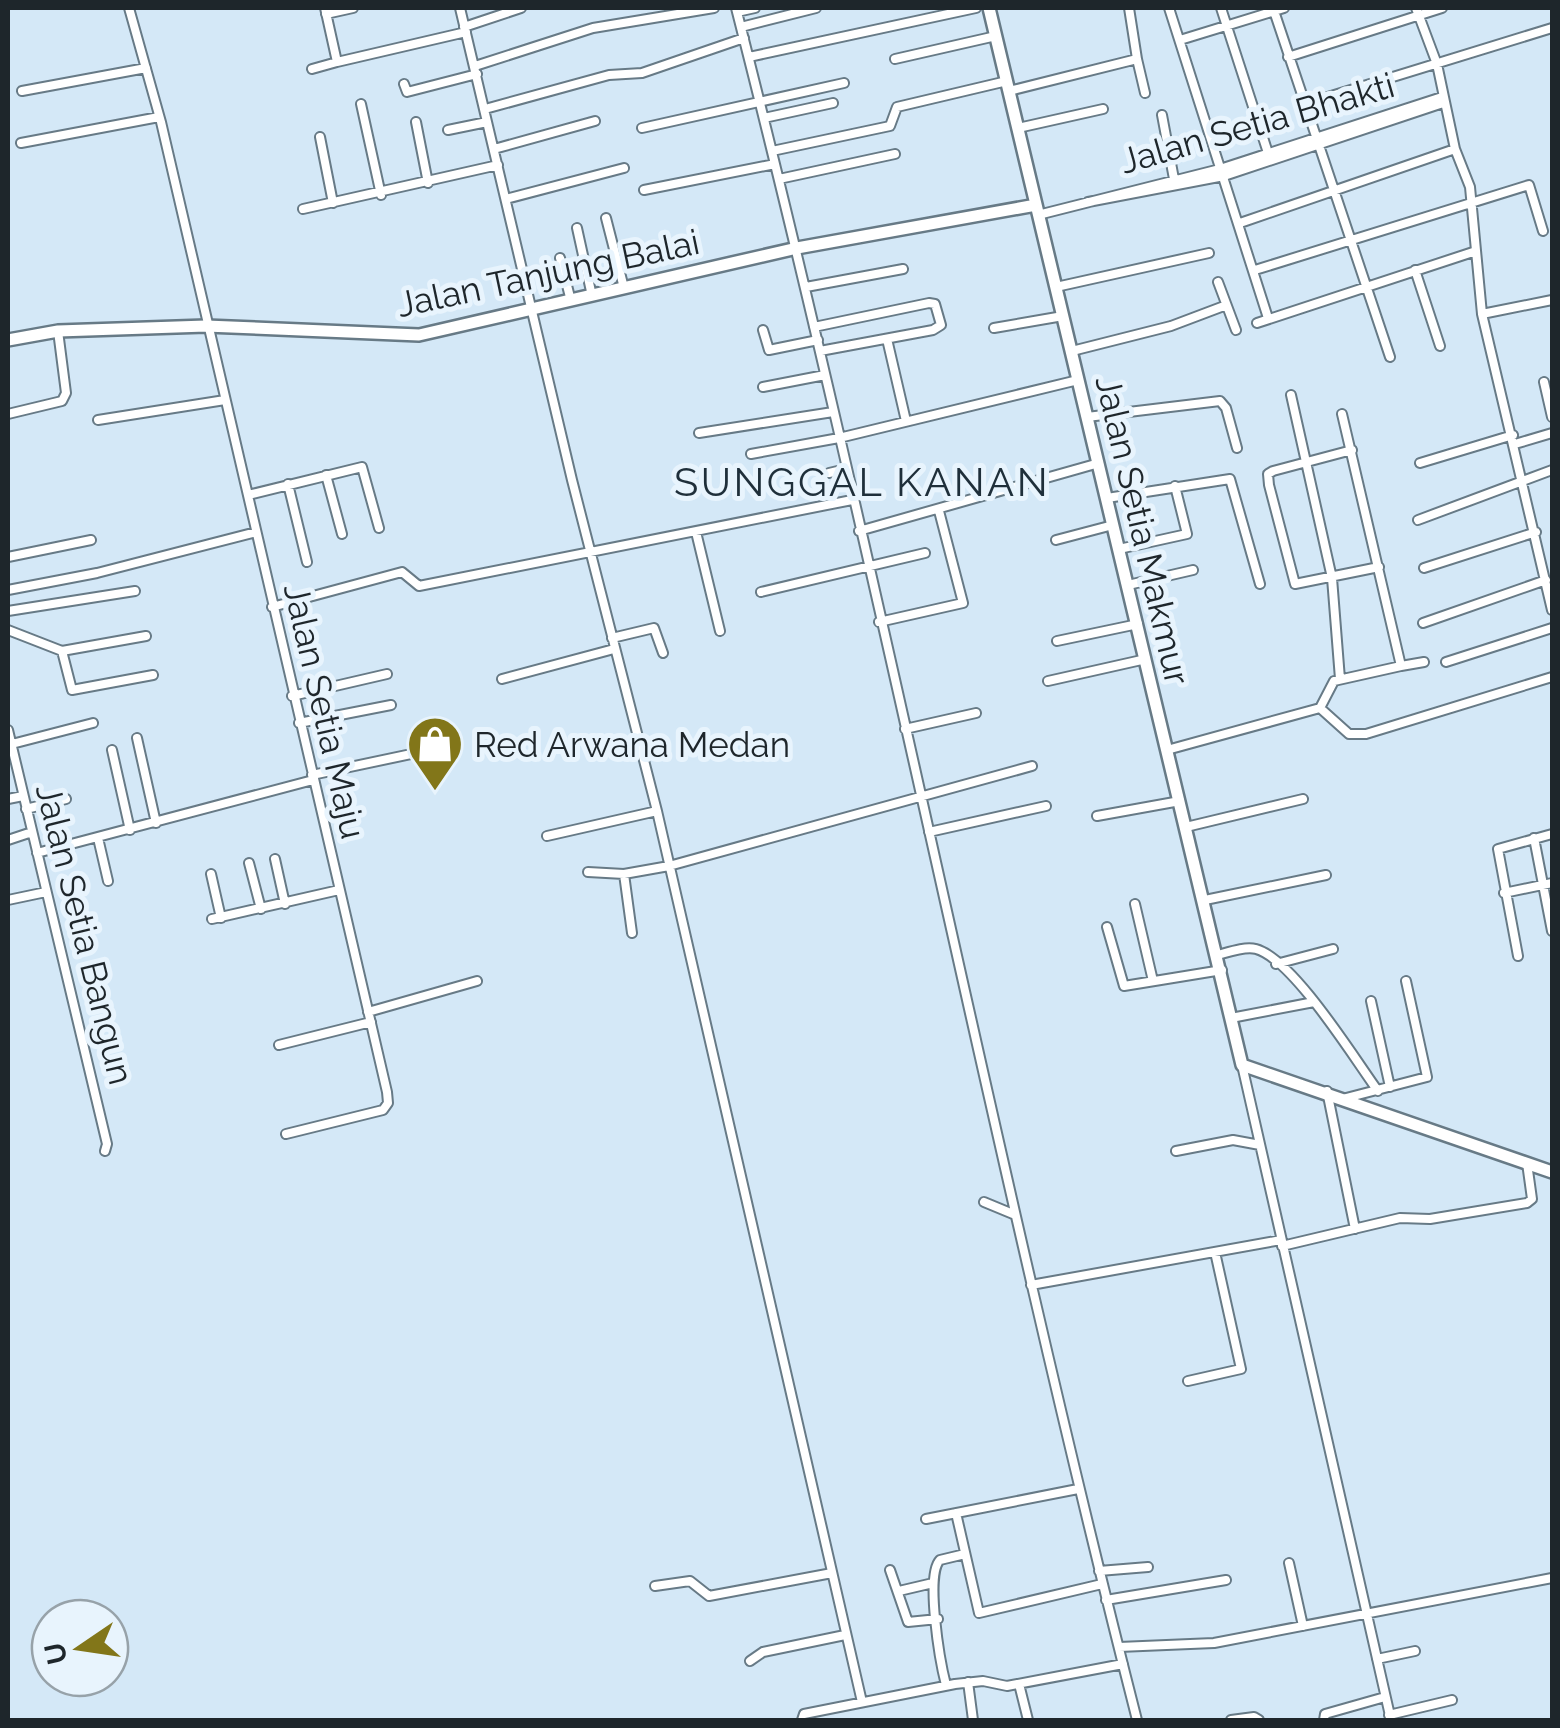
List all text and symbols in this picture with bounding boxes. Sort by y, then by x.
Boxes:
street label: Jalan Setia Bhakti [1115,64,1399,182]
street label: Jalan Tanjung Balai [393,221,703,325]
street label: Jalan Setia Makmur [1087,371,1199,689]
district label: SUNGGAL KANAN [674,458,1050,505]
street label: Jalan Setia Maju [276,579,374,843]
shop icon: Red Arwana Medan [405,714,465,793]
place label: Red Arwana Medan [474,724,790,765]
street label: Jalan Setia Bangun [28,780,142,1088]
north arrow [30,1598,130,1698]
text: U [38,1640,75,1667]

